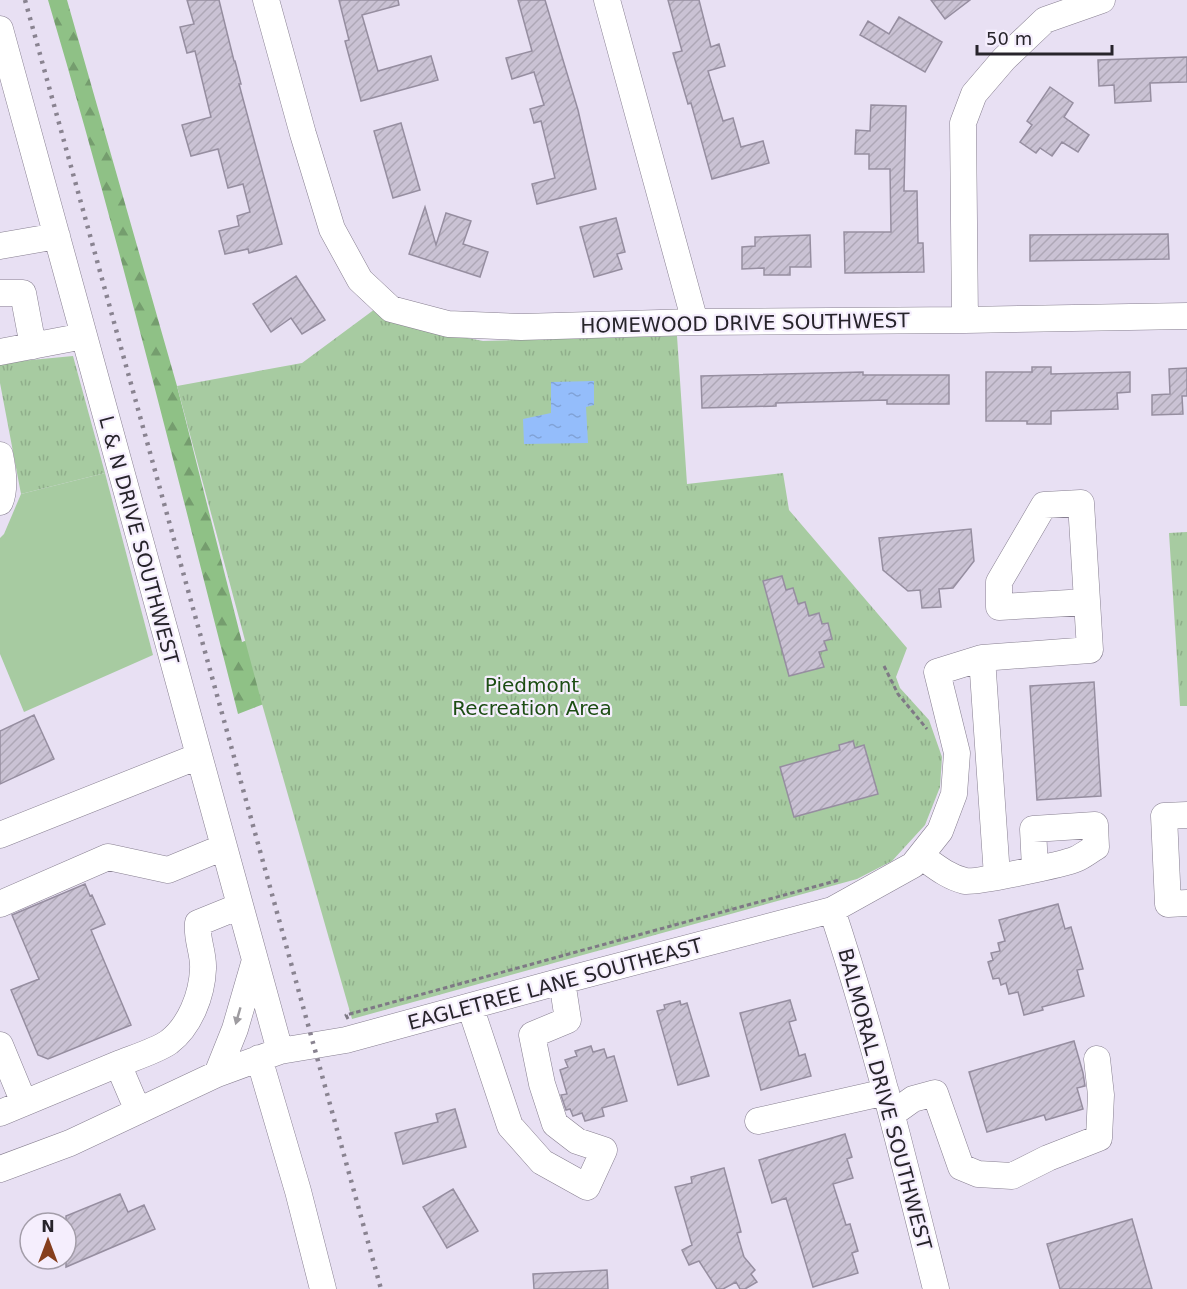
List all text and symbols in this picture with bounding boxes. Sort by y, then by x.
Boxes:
scale bar [977,18,1112,56]
text: 50 m [986,28,1032,49]
street label: HOMEWOOD DRIVE SOUTHWEST [580,308,911,338]
street label: L & N DRIVE SOUTHWEST [94,413,184,668]
park label: Piedmont Recreation Area [452,673,612,720]
street label: EAGLETREE LANE SOUTHEAST [405,933,706,1035]
street label: BALMORAL DRIVE SOUTHWEST [833,946,937,1253]
one-way arrow [233,1007,243,1025]
north arrow [18,1211,78,1271]
text: N [41,1217,55,1236]

